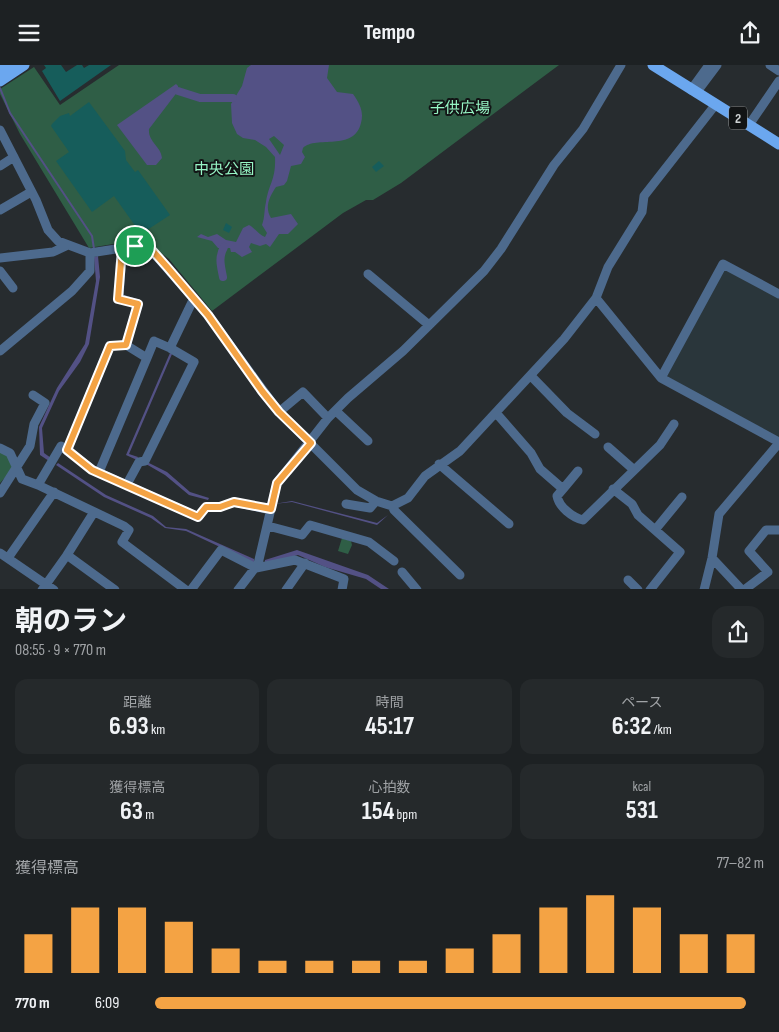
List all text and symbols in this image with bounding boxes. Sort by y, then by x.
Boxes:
icon: menu [15,19,43,47]
text: Tempo [364,19,415,46]
icon: share [736,19,764,47]
park label: 子供広場 [430,99,490,118]
road number: 2 [729,107,747,129]
park label: 中央公園 [194,160,254,179]
pin [114,225,156,267]
icon: arrive [121,232,149,260]
text: 朝のラン [15,605,127,638]
button: share [712,606,764,658]
text: 08:55 · 9 × 770 m [15,641,106,660]
text: 距離 [123,694,151,711]
text: 時間 [375,694,403,711]
text: ペース [621,694,662,711]
text: 6.93 [109,711,149,742]
text: 45:17 [365,711,414,742]
text: 6:32 [612,711,651,742]
text: km [149,721,165,738]
text: /km [651,721,672,738]
text: kcal [633,778,651,795]
text: 獲得標高 [109,779,165,796]
text: 心拍数 [368,779,410,796]
text: 531 [626,795,658,826]
text: 63 [120,796,143,827]
text: 154 [362,796,394,827]
text: m [143,806,154,823]
text: bpm [394,806,417,823]
text: 77–82 m [716,854,764,873]
text: 獲得標高 [15,859,79,878]
text: 770 m [15,994,50,1013]
text: 6:09 [95,994,119,1013]

